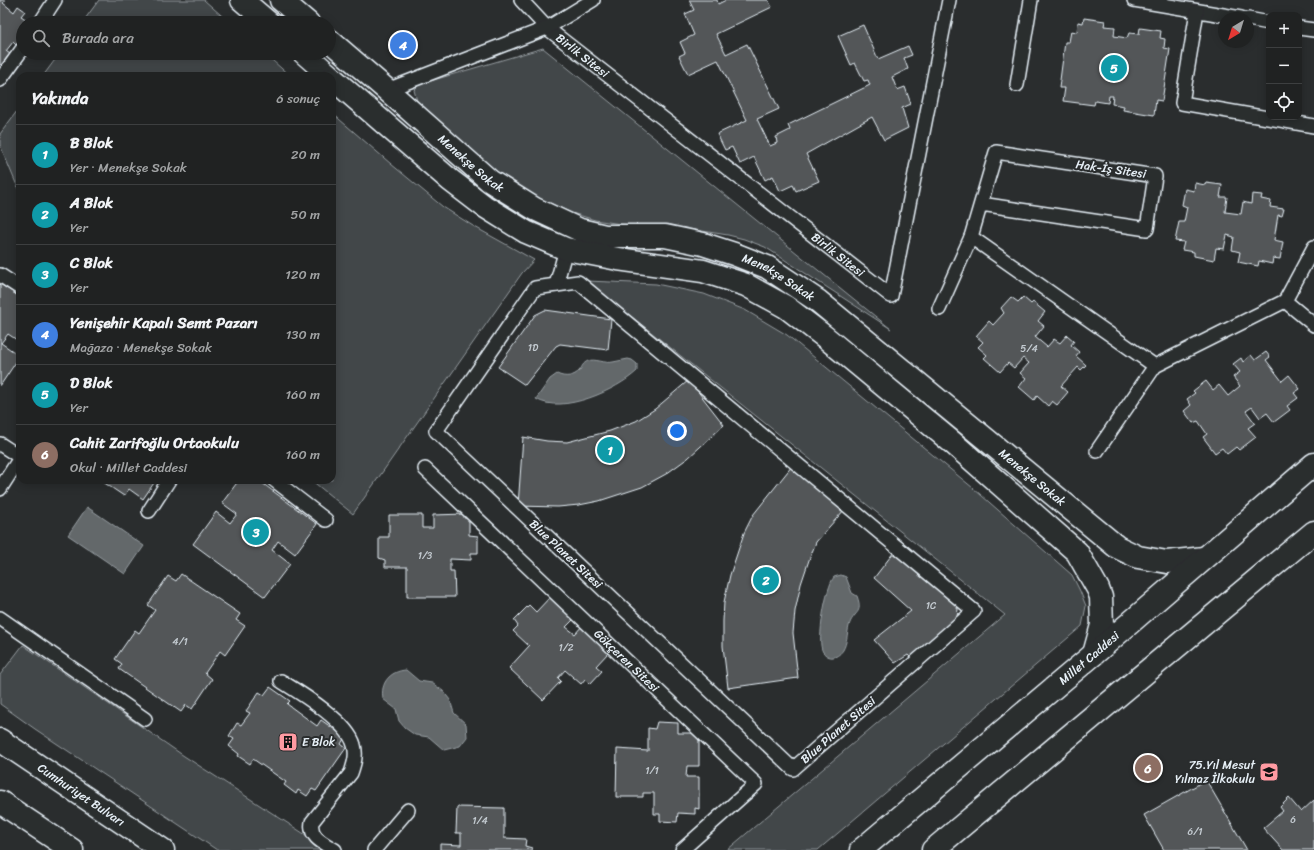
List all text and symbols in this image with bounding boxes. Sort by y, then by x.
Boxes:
north arrow [1218,12,1254,48]
map controls [1266,12,1302,120]
button: + [1266,12,1302,48]
search box [16,16,336,60]
text: Burada ara [62,25,134,51]
icon: search [30,27,52,49]
street label: Birlik Sitesi [551,27,615,84]
pin: 4 [390,30,416,60]
button: − [1266,48,1302,84]
pin: 5 [1101,53,1127,83]
text: Yakında [32,83,88,113]
button: locate [1266,84,1302,120]
text: 6 sonuç [276,87,320,110]
street label: Menekşe Sokak [433,128,509,199]
text: B Blok [70,130,113,156]
text: 1 [42,143,48,166]
text: 20 m [291,143,320,166]
street label: Hak-İş Sitesi [1074,153,1148,185]
text: Yer · Menekşe Sokak [70,156,187,179]
text: A Blok [70,190,113,216]
text: 2 [41,203,49,226]
text: 50 m [290,203,320,226]
text: Yer [70,216,88,239]
street label: Birlik Sitesi [806,227,870,283]
street label: Menekşe Sokak [739,247,820,307]
text: C Blok [70,250,113,276]
text: 3 [41,263,49,286]
text: 120 m [285,263,320,286]
text: Yer [70,276,88,299]
text: Yenişehir Kapalı Semt Pazarı [70,310,258,336]
text: 4 [41,323,49,346]
text: 130 m [286,323,320,346]
text: Mağaza · Menekşe Sokak [70,336,212,359]
house number: 1D [528,339,538,357]
house number: 5/4 [1020,340,1038,358]
text: D Blok [70,370,112,396]
text: 5 [41,383,49,406]
text: 160 m [285,383,320,406]
text: Yer [70,396,88,419]
your location [667,421,687,441]
text: Cahit Zarifoğlu Ortaokulu [70,430,239,456]
pin: 1 [597,435,623,465]
text: 6 [41,443,49,466]
text: 160 m [285,443,320,466]
street label: Menekşe Sokak [994,443,1071,512]
text: Okul · Millet Caddesi [70,456,187,479]
street label: Blue Planet Sitesi [524,514,609,595]
pin: 3 [243,517,269,547]
house number: 1/3 [418,547,433,565]
pin: 2 [753,565,779,595]
house number: 1C [926,597,937,615]
street label: Gökçeren Sitesi [588,624,665,698]
street label: Millet Caddesi [1053,625,1125,691]
house number: 4/1 [172,633,188,651]
house number: 1/2 [558,639,574,657]
street label: Blue Planet Sitesi [795,690,881,769]
building icon: E Blok [277,731,299,753]
place label: E Blok [302,731,336,753]
pin: 6 [1135,753,1161,783]
place label: 75.Yıl Mesut Yılmaz İlkokulu [1175,754,1256,790]
street label: Cumhuriyet Bulvarı [33,757,130,833]
school or university icon: 75.Yıl Mesut Yılmaz İlkokulu [1258,761,1280,783]
house number: 1/1 [645,762,659,780]
house number: 6 [1290,811,1296,829]
house number: 1/4 [472,812,488,830]
house number: 6/1 [1188,823,1202,841]

